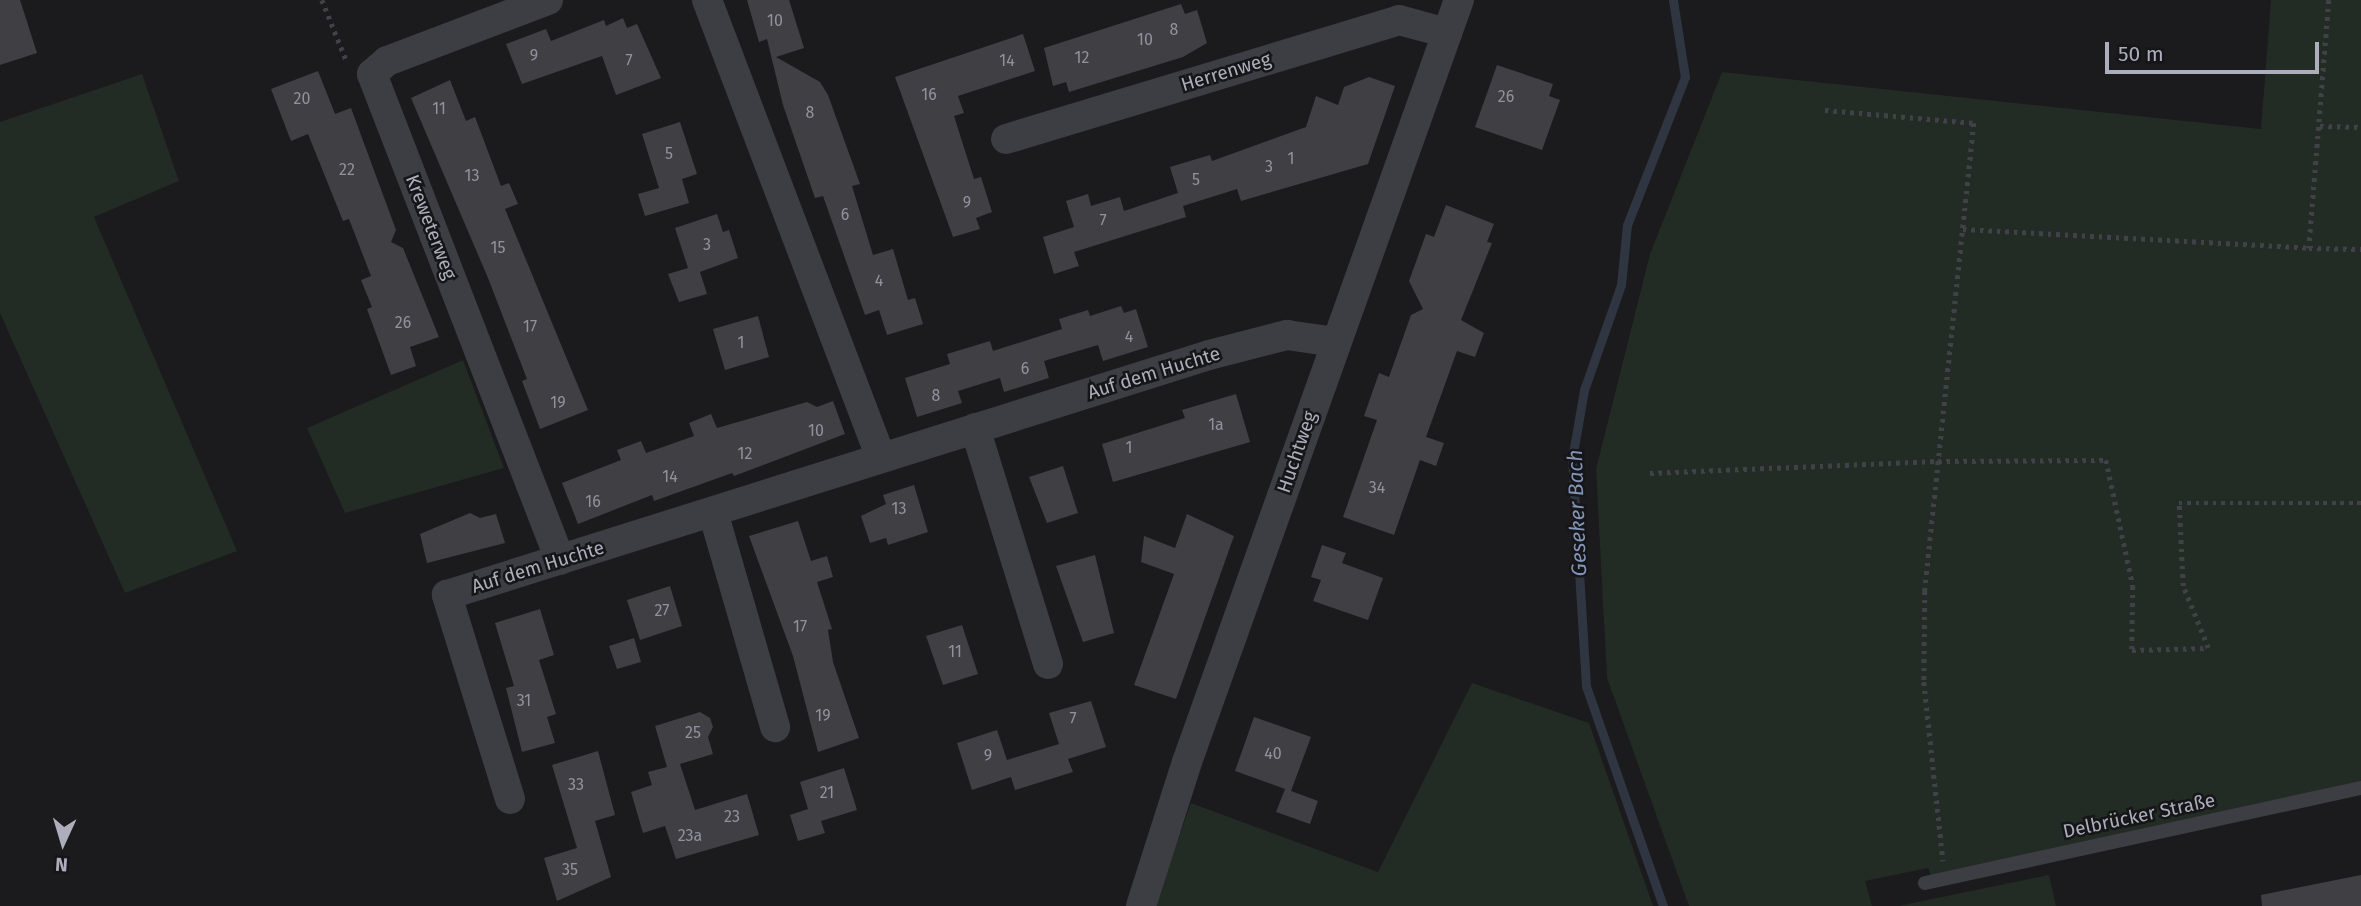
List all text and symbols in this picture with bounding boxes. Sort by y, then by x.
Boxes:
house number: 10 [767,11,783,31]
house number: 8 [1170,20,1178,40]
scale bar [2109,28,2322,72]
house number: 10 [1137,30,1153,50]
text: 50 m [2118,41,2164,67]
house number: 9 [530,46,538,66]
house number: 12 [1075,48,1089,68]
street label: Herrenweg [1178,48,1274,96]
house number: 7 [625,51,633,71]
house number: 14 [999,51,1015,71]
house number: 16 [921,85,937,105]
house number: 26 [1498,87,1514,107]
house number: 20 [294,89,310,109]
house number: 11 [432,99,446,119]
house number: 8 [806,103,814,123]
house number: 5 [665,144,673,164]
house number: 1 [1288,149,1294,169]
house number: 3 [1265,157,1273,177]
house number: 22 [339,160,355,180]
house number: 13 [465,166,479,186]
house number: 5 [1192,170,1200,190]
street label: Kreweterweg [401,171,461,283]
house number: 9 [963,193,971,213]
house number: 6 [841,205,849,225]
house number: 7 [1099,211,1107,231]
house number: 3 [703,235,711,255]
house number: 15 [491,238,505,258]
house number: 4 [875,271,883,291]
house number: 26 [395,313,411,333]
house number: 17 [523,317,537,337]
house number: 4 [1125,327,1133,347]
house number: 1 [738,333,744,353]
street label: Auf dem Huchte [1085,342,1223,404]
house number: 6 [1021,359,1029,379]
house number: 8 [932,386,940,406]
house number: 19 [550,393,566,413]
street label: Huchtweg [1272,408,1322,496]
house number: 1a [1208,415,1224,435]
house number: 10 [808,421,824,441]
house number: 1 [1126,438,1132,458]
house number: 12 [738,444,752,464]
water label: Geseker Bach [1562,449,1592,577]
house number: 14 [662,467,678,487]
house number: 34 [1369,478,1385,498]
house number: 16 [585,492,601,512]
house number: 13 [892,499,906,519]
street label: Auf dem Huchte [469,536,607,598]
house number: 27 [655,601,669,621]
house number: 17 [793,617,807,637]
house number: 11 [948,642,962,662]
house number: 31 [517,691,531,711]
house number: 19 [815,706,831,726]
house number: 7 [1069,709,1077,729]
house number: 25 [685,723,701,743]
house number: 40 [1264,744,1282,764]
house number: 9 [984,746,992,766]
house number: 33 [568,775,584,795]
house number: 21 [820,783,834,803]
street label: Delbrücker Straße [2061,789,2217,843]
house number: 23 [724,807,740,827]
north arrow [28,808,98,878]
house number: 23a [678,826,702,846]
text: N [54,853,69,876]
house number: 35 [562,860,578,880]

